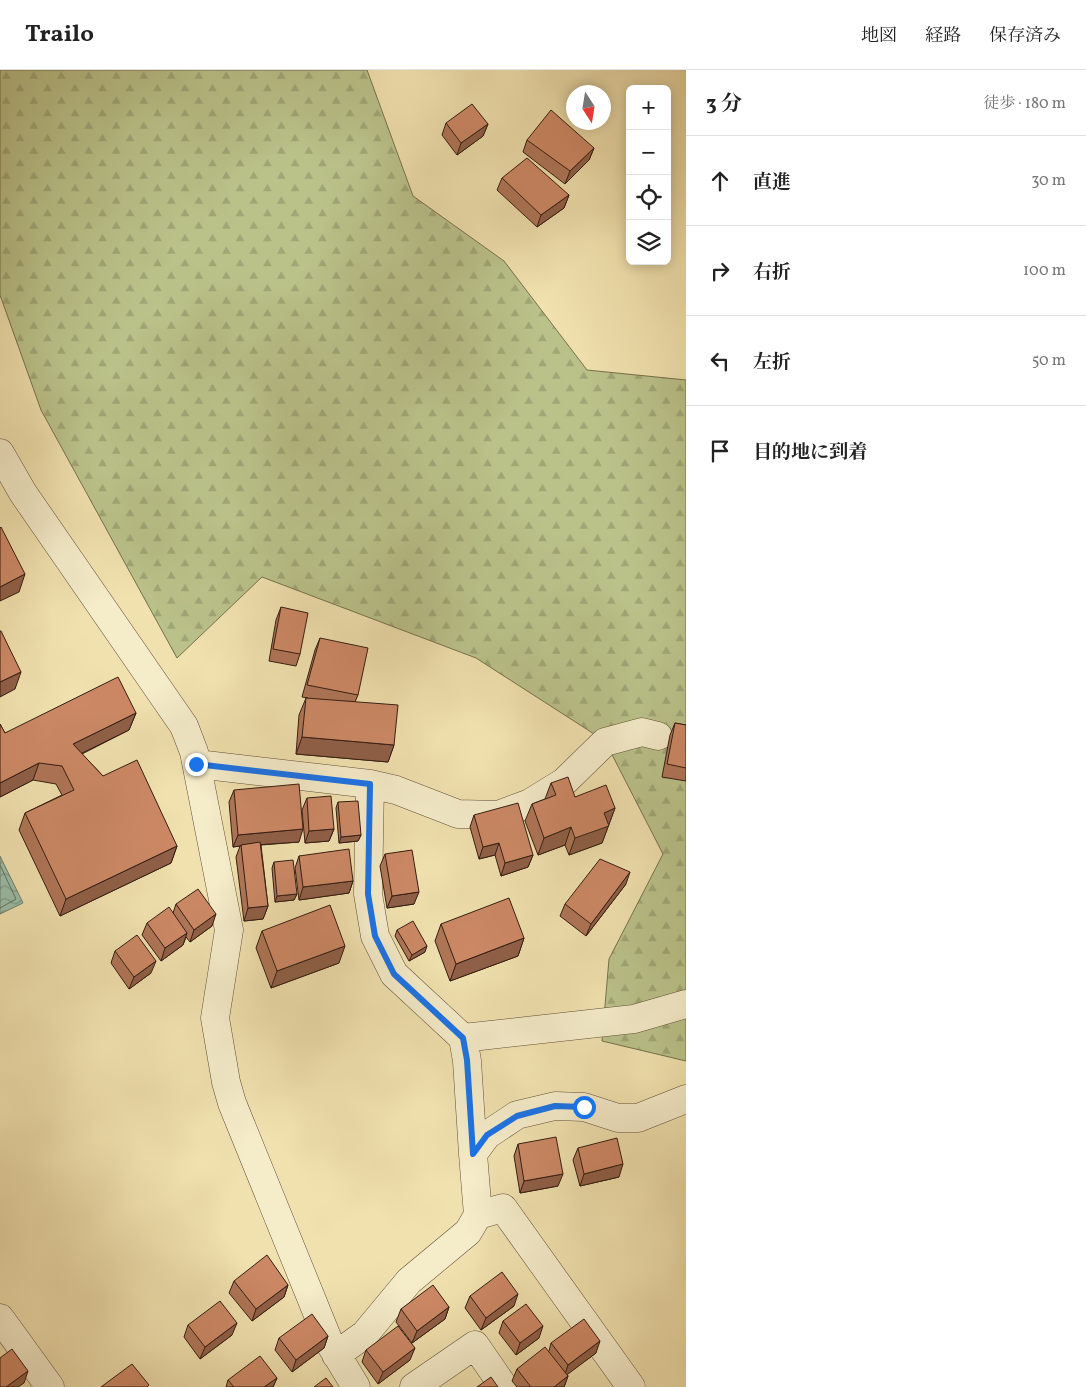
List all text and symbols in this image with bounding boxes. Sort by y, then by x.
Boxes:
text: Trailo [25,18,94,52]
text: 地図 [861,24,897,49]
text: 経路 [925,24,961,49]
text: 保存済み [989,24,1061,49]
north arrow [566,85,611,130]
map controls [626,85,671,265]
button: + [626,85,671,130]
text: 3 分 [706,90,742,119]
text: 徒歩 · 180 m [983,93,1066,115]
button: − [626,130,671,175]
icon: ahead [706,167,734,195]
text: 直進 [753,170,791,196]
text: 30 m [1031,170,1066,192]
button: locate [626,175,671,220]
button: layers [626,220,671,265]
icon: right [706,257,734,285]
text: 右折 [753,260,791,286]
text: 100 m [1023,260,1066,282]
icon: left [706,347,734,375]
text: 左折 [753,350,791,376]
text: 50 m [1032,350,1066,372]
icon: arrive [706,437,734,465]
text: 目的地に到着 [753,440,867,466]
route end [185,753,208,776]
route start [573,1096,596,1119]

